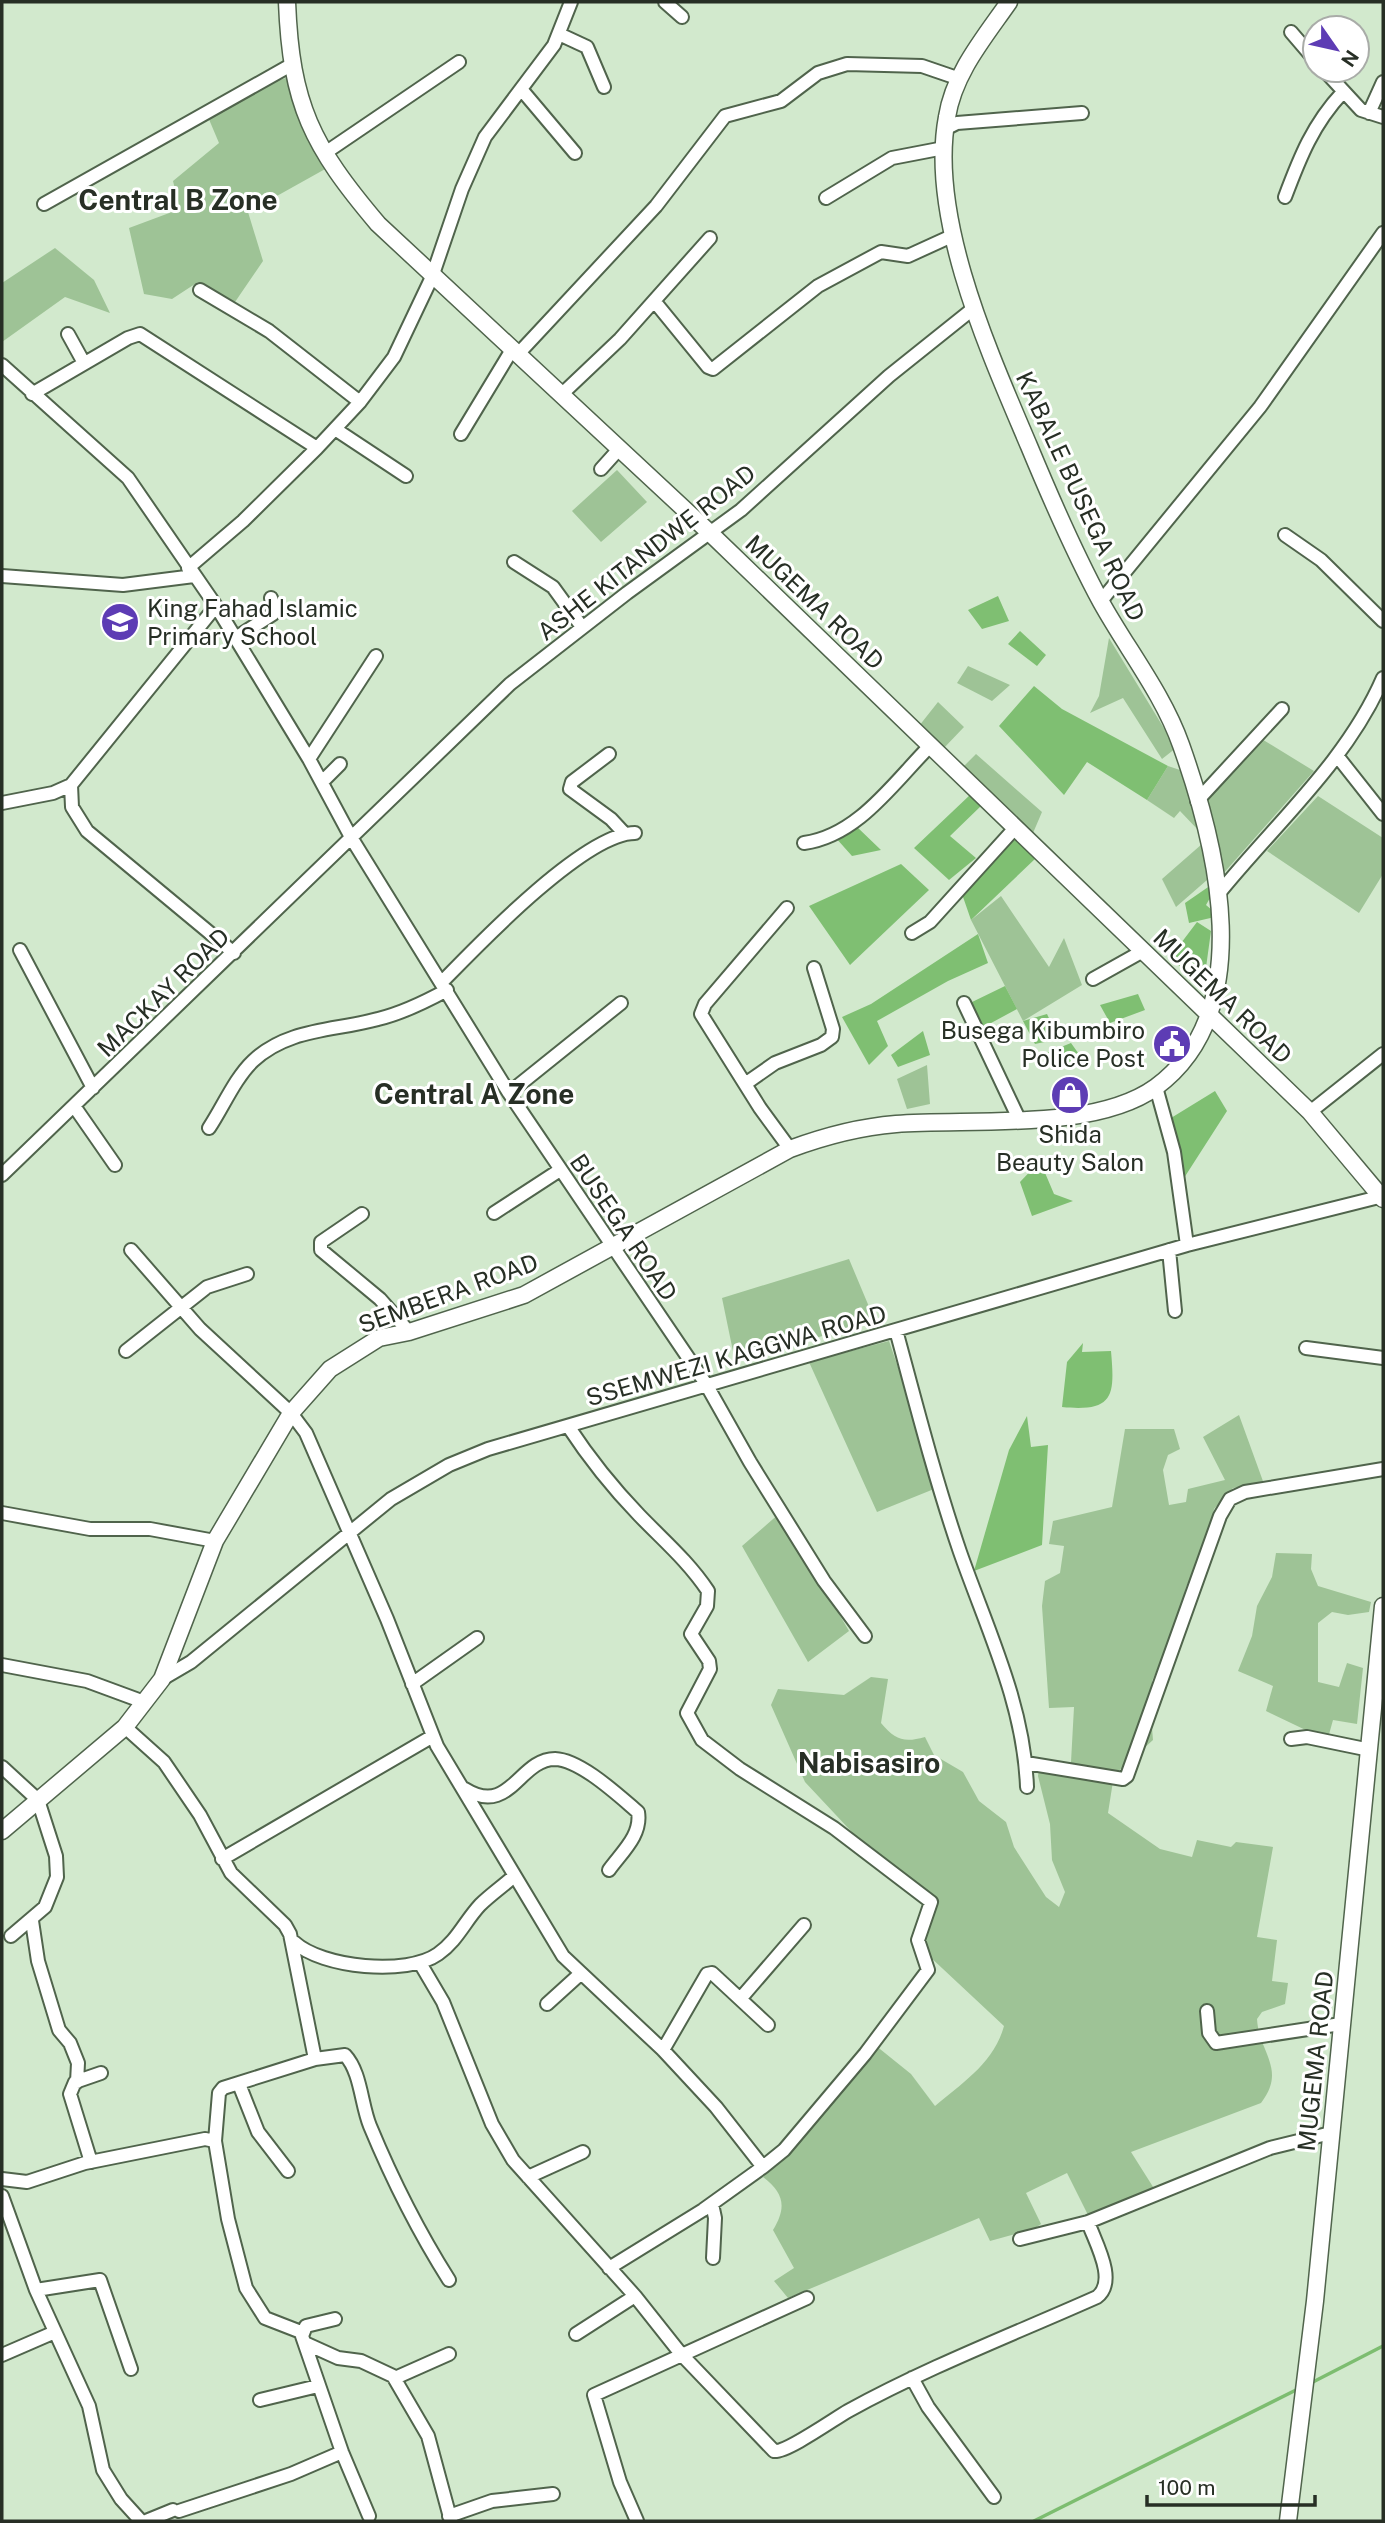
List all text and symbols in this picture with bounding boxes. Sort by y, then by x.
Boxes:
north arrow [1301,14,1371,84]
text: N [1337,46,1363,71]
district label: Central B Zone [78,183,278,216]
street label: KABALE BUSEGA ROAD [1011,367,1151,625]
street label: ASHE KITANDWE ROAD [532,458,760,646]
street label: MUGEMA ROAD [740,529,890,675]
place label: King Fahad Islamic Primary School [147,594,358,650]
school or university icon: King Fahad Islamic Primary School [99,601,141,643]
street label: MACKAY ROAD [91,922,235,1062]
street label: MUGEMA ROAD [1148,923,1298,1069]
place label: Busega Kibumbiro Police Post [941,1016,1145,1072]
public building icon: Busega Kibumbiro Police Post [1151,1023,1193,1065]
shop icon: Shida Beauty Salon [1049,1074,1091,1116]
district label: Central A Zone [374,1077,574,1110]
place label: Shida Beauty Salon [996,1120,1144,1176]
street label: BUSEGA ROAD [565,1148,683,1306]
street label: SEMBERA ROAD [354,1247,542,1339]
street label: SSEMWEZI KAGGWA ROAD [583,1299,889,1411]
district label: Nabisasiro [798,1746,940,1779]
street label: MUGEMA ROAD [1292,1969,1338,2153]
scale bar [1147,2464,1315,2508]
text: 100 m [1158,2475,1215,2500]

